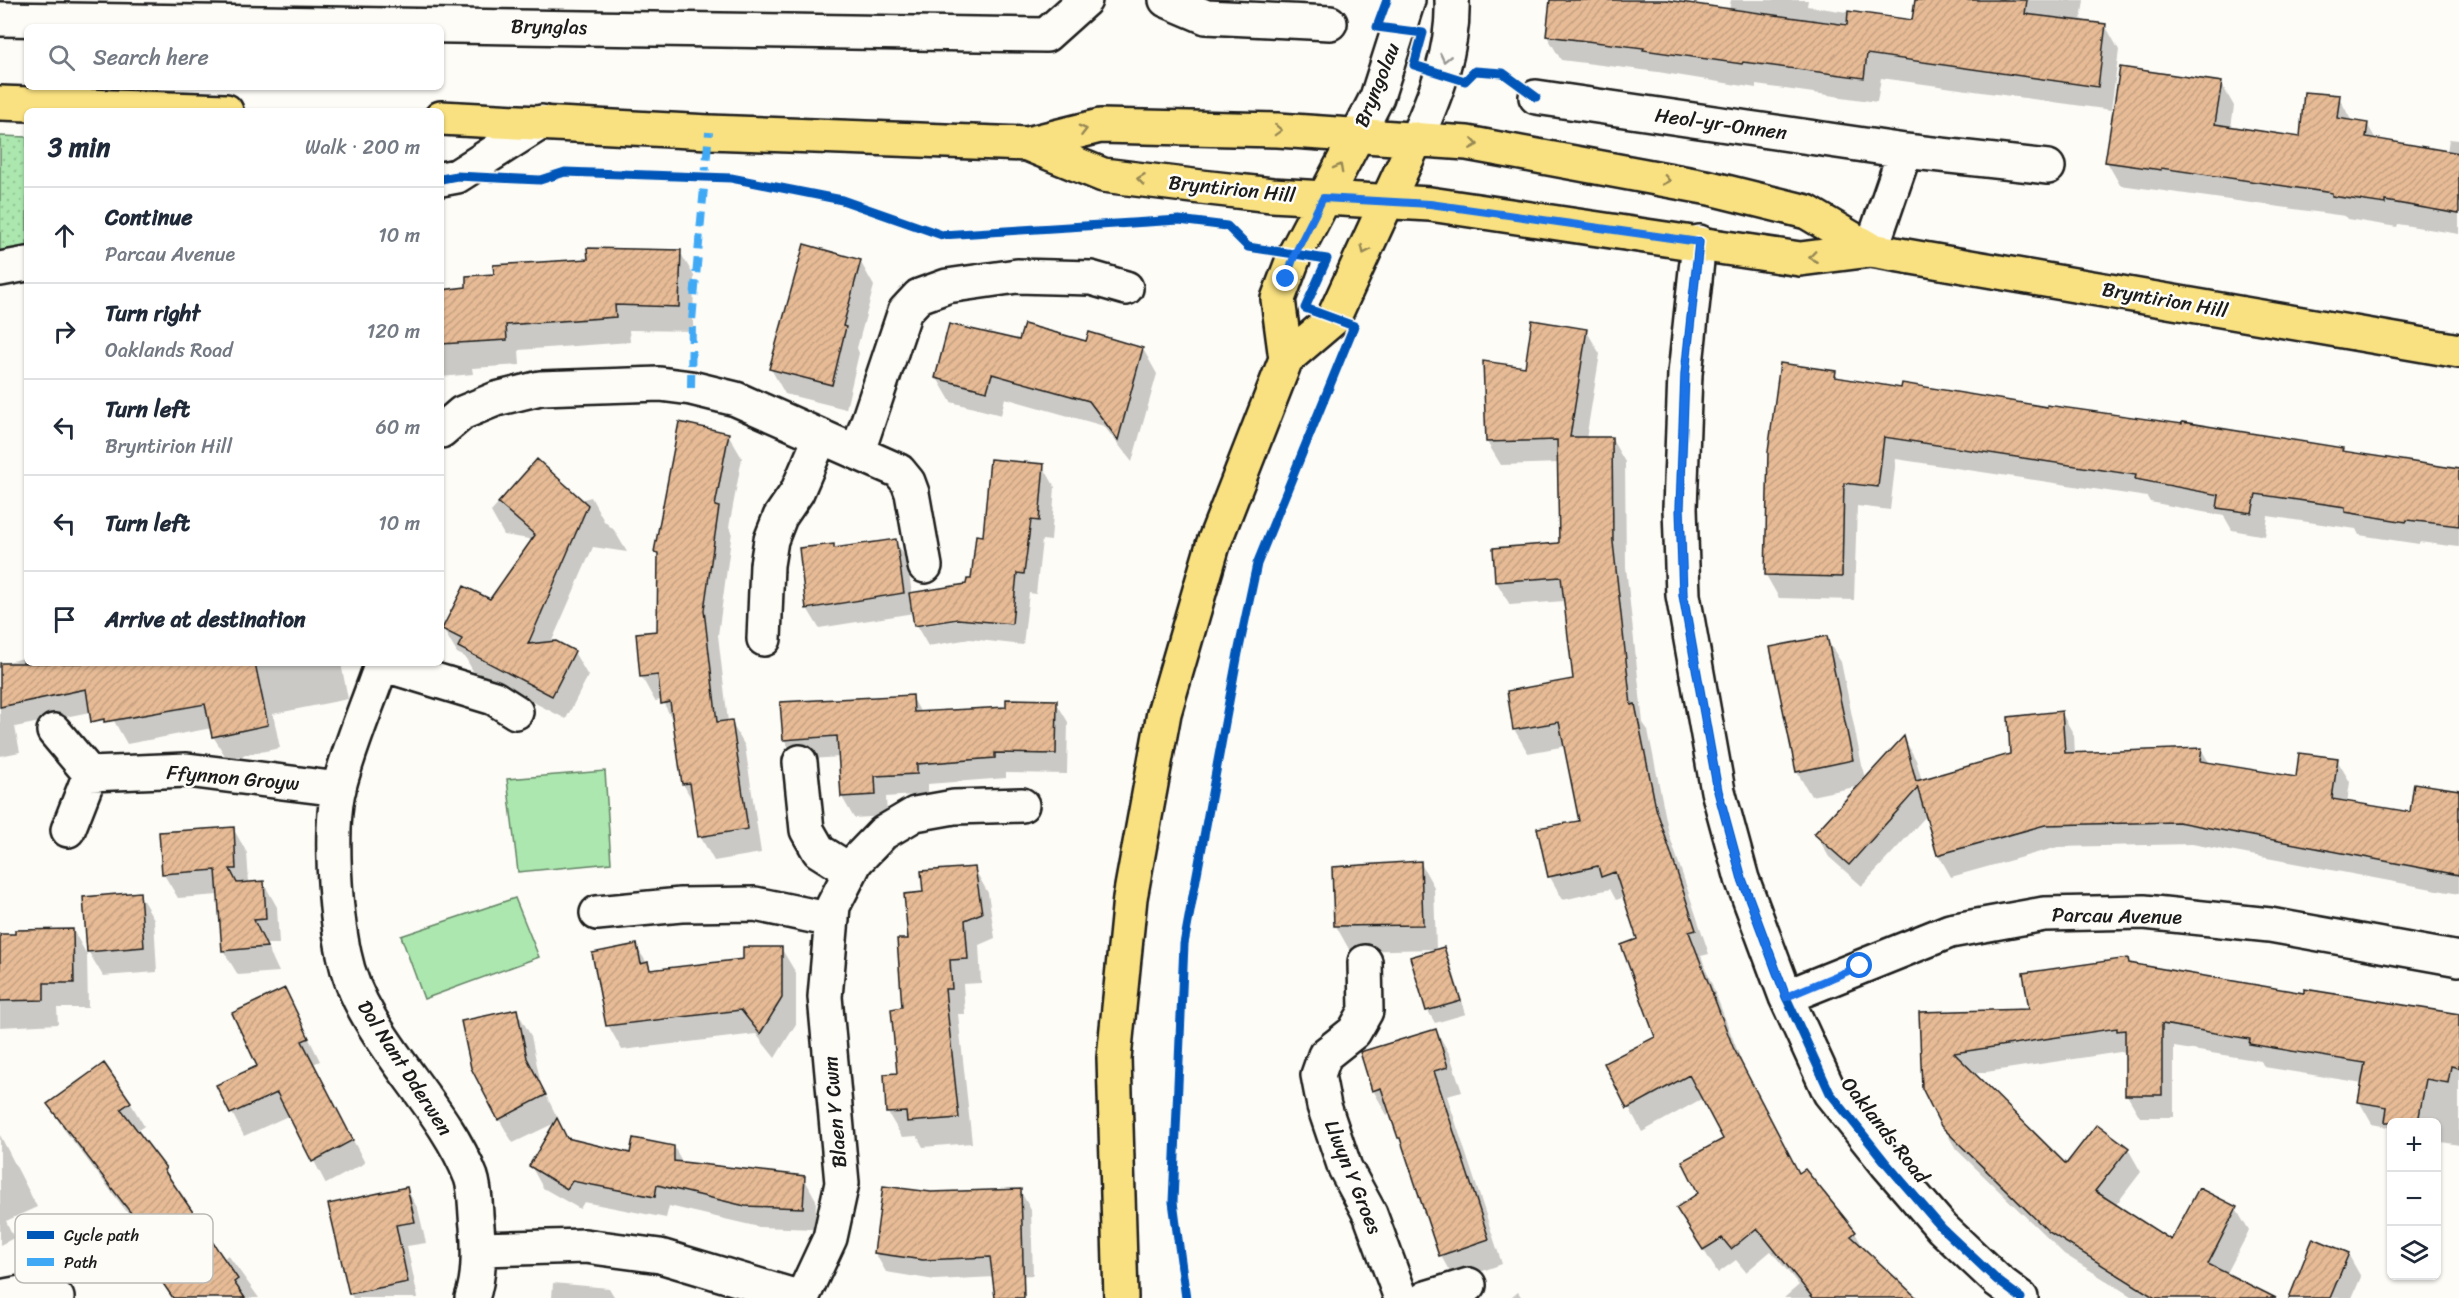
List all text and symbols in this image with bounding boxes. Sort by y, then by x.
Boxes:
street label: Brynglas [511,9,588,45]
search box [24,24,444,90]
street label: Bryngolau [1344,37,1410,133]
text: Search here [93,38,209,77]
icon: search [45,41,78,74]
one-way arrow [1439,52,1452,62]
street label: Heol-yr-Onnen [1653,97,1789,151]
text: 3 min [48,124,110,170]
one-way arrow [1078,124,1088,137]
one-way arrow [1273,124,1282,137]
text: Walk · 200 m [305,130,420,165]
one-way arrow [1469,138,1479,150]
one-way arrow [1332,164,1343,174]
street label: Bryntirion Hill [1167,165,1298,213]
one-way arrow [1660,173,1670,186]
one-way arrow [1136,174,1145,186]
text: Continue [105,198,193,237]
text: 10 m [378,218,420,253]
icon: ahead [48,219,81,252]
text: Parcau Avenue [105,237,235,272]
one-way arrow [1360,243,1372,254]
one-way arrow [1809,251,1818,263]
route end [1272,265,1298,291]
street label: Bryntirion Hill [2099,272,2232,328]
text: Turn right [105,294,200,333]
text: 120 m [367,314,420,349]
icon: right [48,315,81,348]
text: Oaklands Road [105,333,233,368]
text: Turn left [105,390,190,429]
text: 60 m [375,410,420,445]
icon: left [48,411,81,444]
text: Bryntirion Hill [105,429,232,464]
text: Turn left [105,504,190,543]
text: 10 m [378,506,420,541]
icon: left [48,507,81,540]
text: Arrive at destination [105,600,306,639]
icon: arrive [48,603,81,636]
street label: Ffynnon Groyw [165,755,301,801]
street label: Parcau Avenue [2052,897,2183,935]
route start [1846,952,1872,978]
street label: Dol Nant Dderwen [348,993,462,1143]
street label: Blaen Y Cwm [813,1055,857,1169]
street label: Oaklands Road [1832,1069,1939,1192]
street label: Llwyn Y Groes [1314,1115,1392,1240]
map controls [2387,1118,2441,1280]
button: + [2387,1118,2441,1172]
button: − [2387,1172,2441,1226]
legend [15,1214,213,1283]
text: Cycle path [64,1221,139,1250]
button: layers [2387,1226,2441,1280]
text: Path [64,1248,97,1277]

